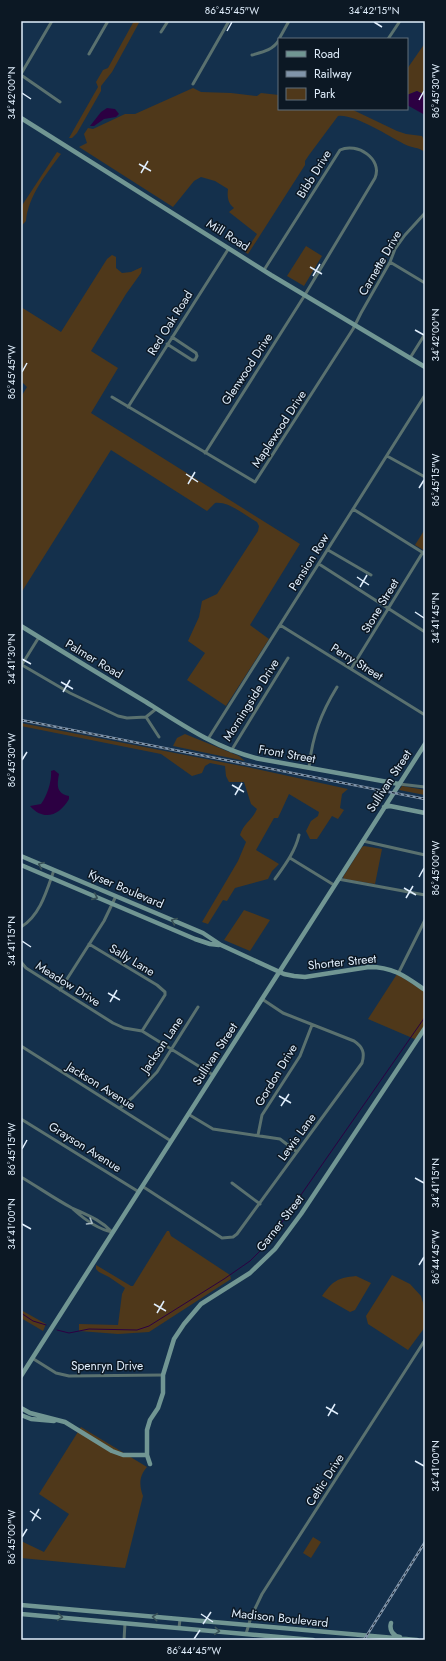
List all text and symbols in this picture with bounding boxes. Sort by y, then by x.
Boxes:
text: 86°45'45"W [205,3,259,18]
text: 34°42'15"N [349,3,399,18]
legend [278,38,408,110]
text: Road [314,45,340,63]
text: 86°45'30"W [428,64,443,118]
text: Railway [314,65,352,83]
text: 34°42'00"N [4,67,19,119]
text: Park [314,85,336,103]
street label: Bibb Drive [292,146,336,202]
street label: Mill Road [203,215,253,255]
street label: Carnette Drive [354,227,406,299]
street label: Red Oak Road [143,287,197,359]
text: 34°42'00"N [428,309,443,361]
street label: Glenwood Drive [217,329,277,409]
text: 86°45'45"W [4,345,19,399]
street label: Maplewood Drive [247,387,311,471]
text: 86°45'15"W [428,453,443,507]
street label: Pension Row [284,529,334,594]
street label: Stone Street [357,575,403,637]
text: 34°41'45"N [428,592,443,644]
text: 34°41'30"N [4,633,19,685]
street label: Palmer Road [62,635,126,683]
street label: Perry Street [327,639,387,685]
street label: Morningside Drive [218,655,284,745]
text: 86°45'30"W [4,733,19,787]
street label: Front Street [257,740,317,768]
street label: Sullivan Street [362,746,416,816]
text: 86°45'00"W [428,840,443,895]
one-way arrow [38,861,45,869]
street label: Kyser Boulevard [85,865,167,913]
one-way arrow [92,892,99,900]
text: 34°41'15"N [4,916,19,966]
one-way arrow [170,917,177,925]
street label: Sally Lane [106,939,158,981]
street label: Shorter Street [307,949,377,975]
street label: Meadow Drive [32,957,104,1011]
street label: Jackson Lane [135,1013,188,1078]
street label: Sullivan Street [188,1019,242,1089]
street label: Gordon Drive [250,1040,302,1110]
street label: Jackson Avenue [61,1057,139,1114]
street label: Lewis Lane [274,1110,320,1164]
street label: Grayson Avenue [45,1117,125,1177]
text: 86°45'15"W [4,1122,19,1176]
text: 34°41'15"N [428,1158,443,1208]
street label: Garner Street [252,1191,308,1255]
text: 34°41'00"N [4,1198,19,1250]
one-way arrow [86,1218,93,1225]
text: 86°44'45"W [428,1230,443,1284]
street label: Spenryn Drive [71,1357,143,1375]
text: 34°41'00"N [428,1440,443,1492]
street label: Celtic Drive [301,1450,349,1510]
text: 86°45'00"W [4,1509,19,1564]
street label: Madison Boulevard [231,1604,329,1632]
one-way arrow [57,1613,63,1622]
one-way arrow [152,1613,158,1622]
one-way arrow [214,1626,220,1635]
text: 86°44'45"W [167,1643,221,1658]

